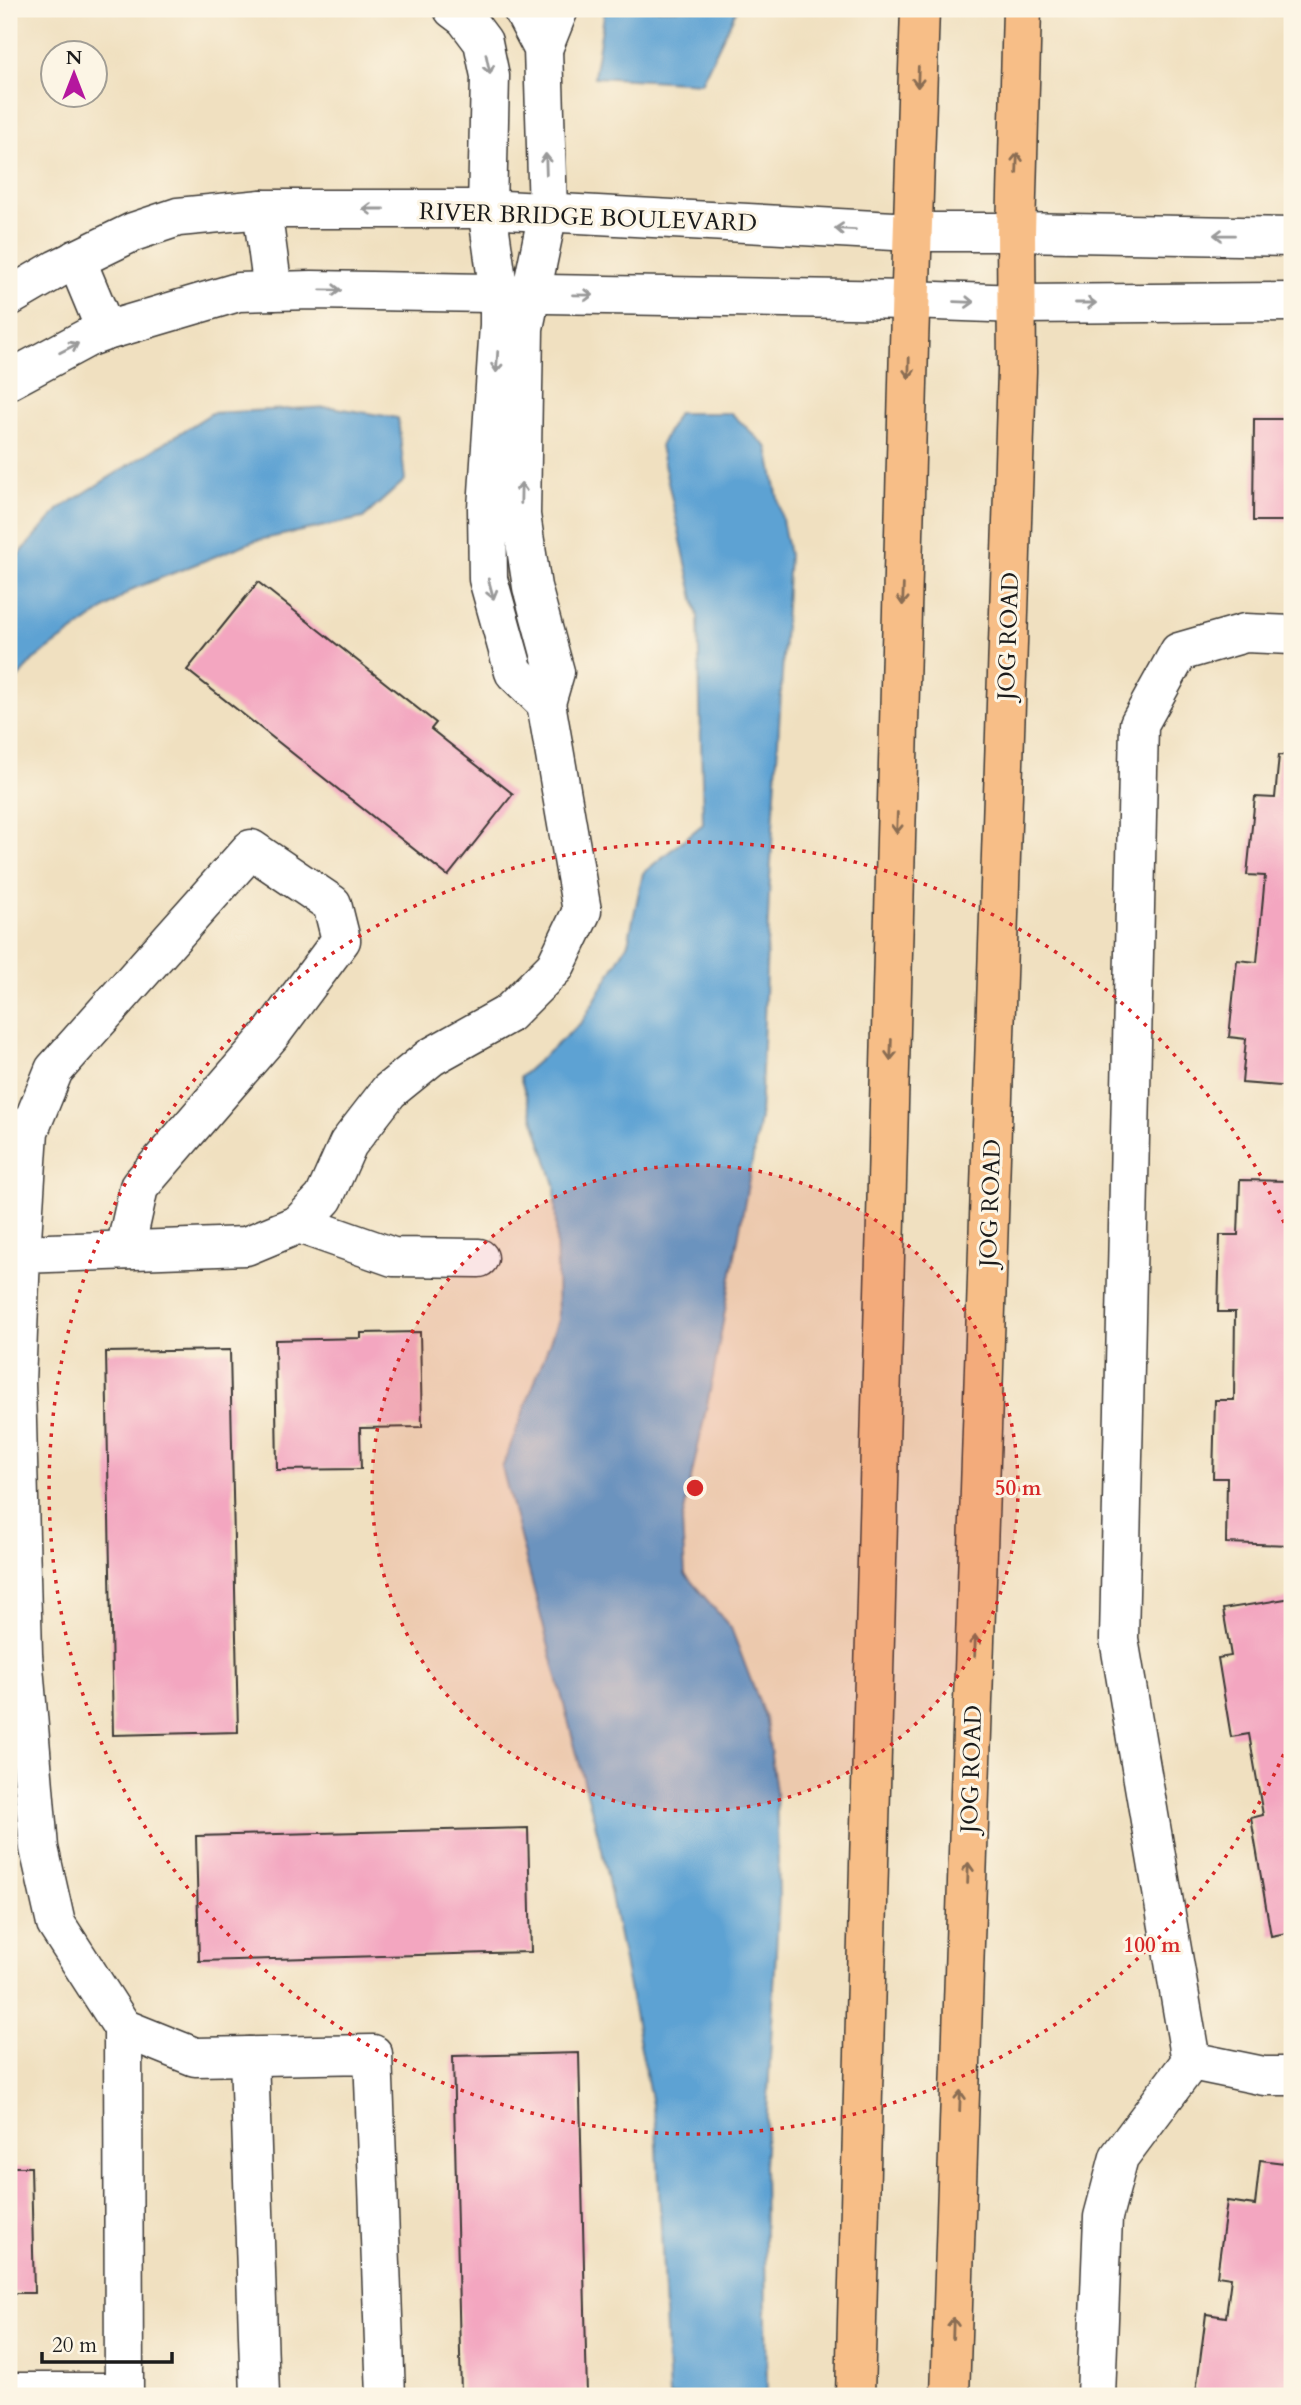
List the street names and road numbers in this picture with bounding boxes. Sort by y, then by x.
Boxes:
street label: RIVER BRIDGE BOULEVARD [418,195,757,240]
street label: JOG ROAD [990,571,1027,704]
street label: JOG ROAD [972,1138,1009,1271]
street label: JOG ROAD [953,1704,990,1837]

